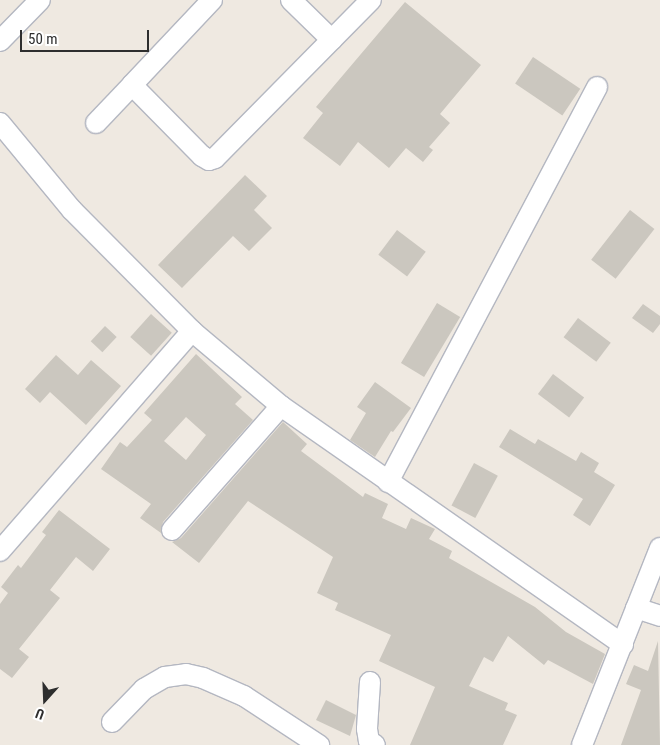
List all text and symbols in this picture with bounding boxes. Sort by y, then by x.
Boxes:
scale bar [22,20,151,52]
text: 50 m [28,30,58,48]
north arrow [20,675,70,725]
text: U [33,705,46,723]

